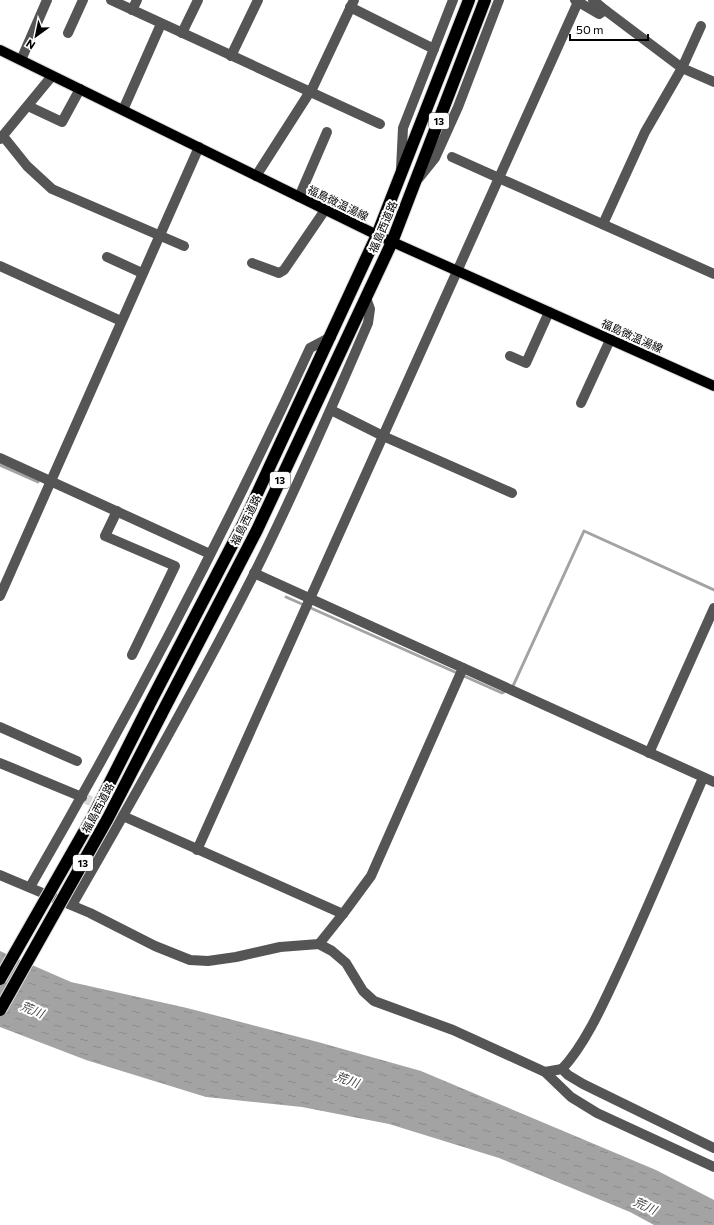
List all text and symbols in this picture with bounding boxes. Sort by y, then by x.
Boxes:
north arrow [16,16,56,56]
scale bar [570,16,648,42]
text: 50 m [576,22,604,36]
text: N [23,37,37,53]
road number: 13 [429,113,449,129]
street label: 福島微温湯線 [306,182,371,223]
street label: 福島西道路 [366,199,399,255]
street label: 福島微温湯線 [599,316,665,355]
road number: 13 [270,472,290,488]
street label: 福島西道路 [228,492,263,547]
street label: 福島西道路 [79,780,116,835]
road number: 13 [73,855,93,871]
water label: 荒川 [19,998,48,1021]
water label: 荒川 [334,1068,363,1090]
water label: 荒川 [632,1194,661,1217]

